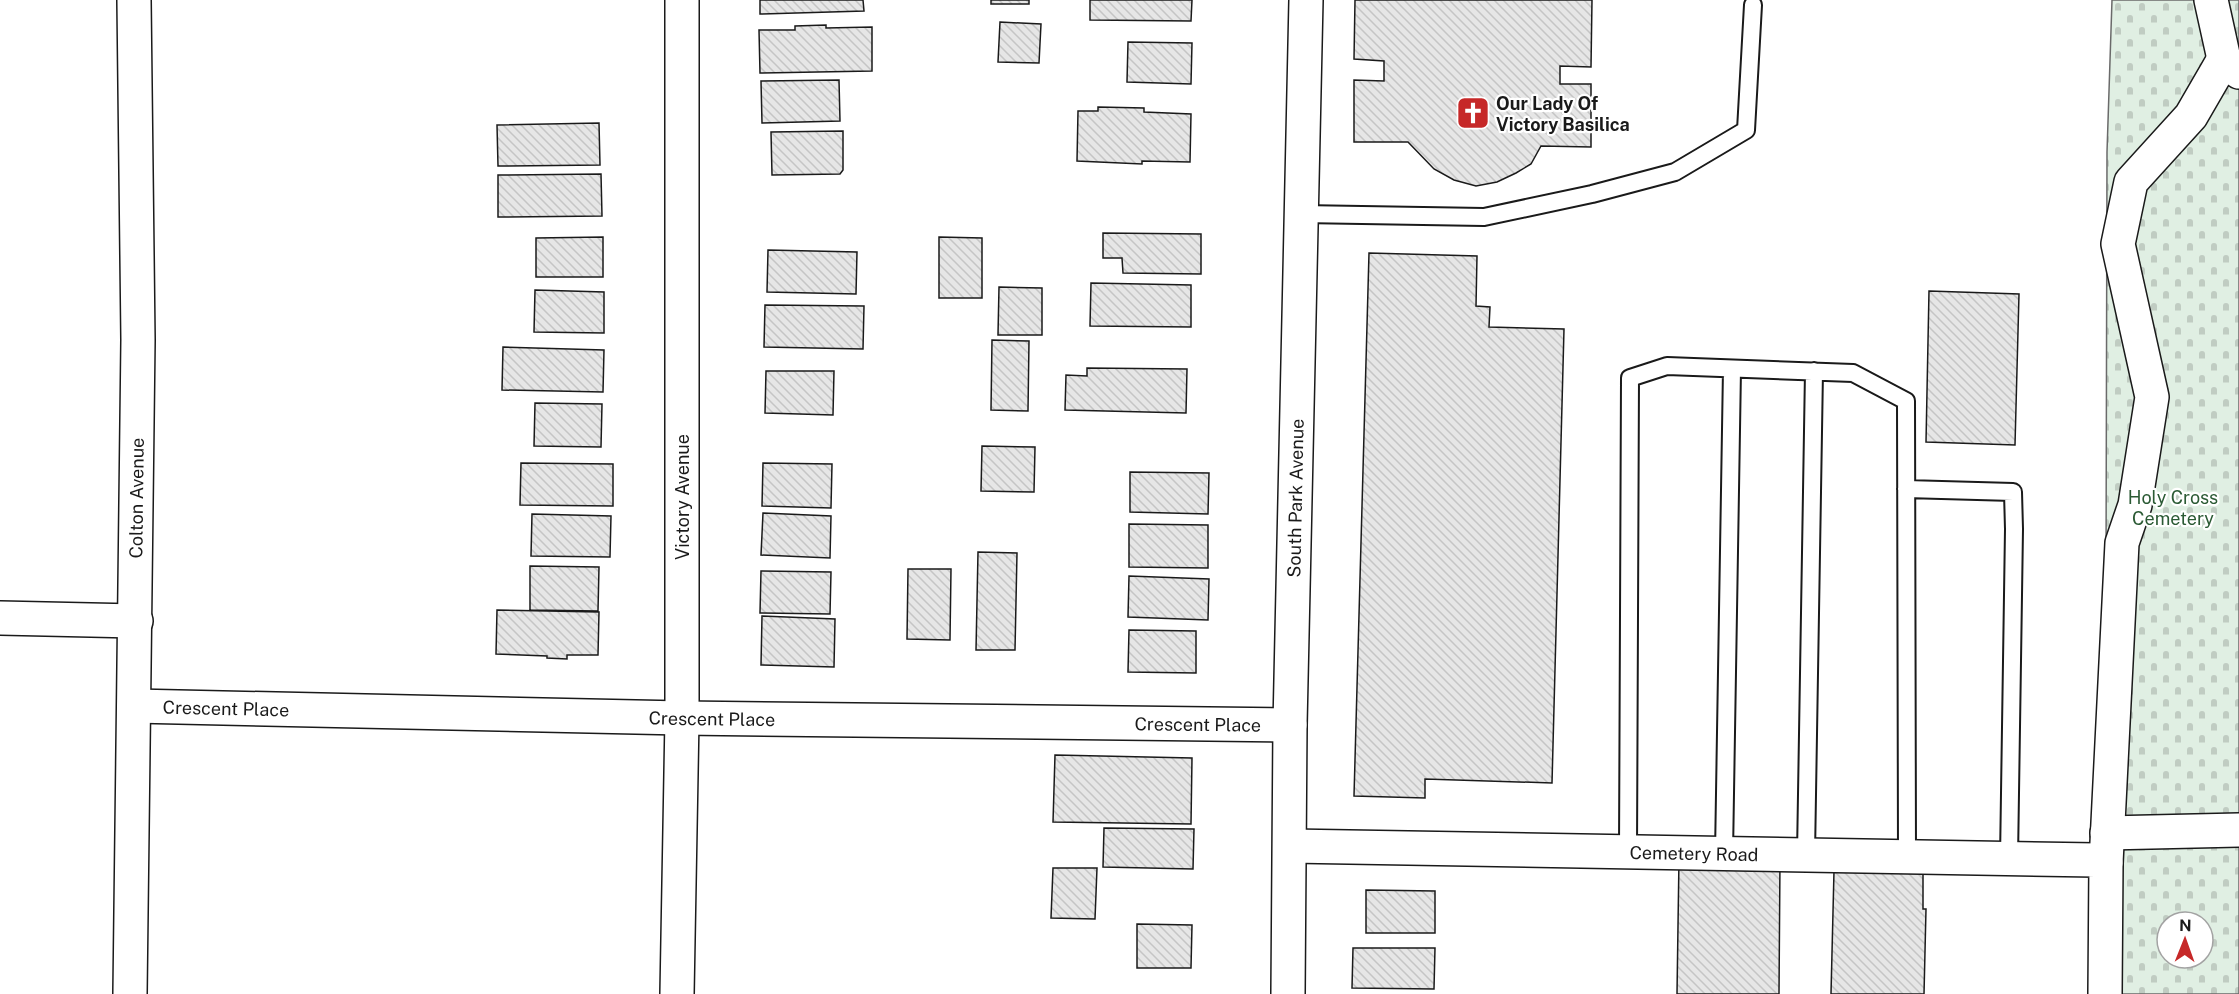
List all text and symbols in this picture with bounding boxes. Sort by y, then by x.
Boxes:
place label: Our Lady Of Victory Basilica [1496,93,1630,135]
church icon: Our Lady Of Victory Basilica [1455,95,1491,131]
street label: South Park Avenue [1283,418,1307,578]
street label: Victory Avenue [672,434,693,560]
street label: Colton Avenue [125,437,147,559]
park label: Holy Cross Cemetery [2128,487,2218,529]
street label: Crescent Place [162,696,290,720]
street label: Crescent Place [648,707,775,730]
street label: Crescent Place [1134,713,1261,735]
street label: Cemetery Road [1629,841,1759,865]
north arrow [2155,910,2215,970]
text: N [2179,916,2192,935]

